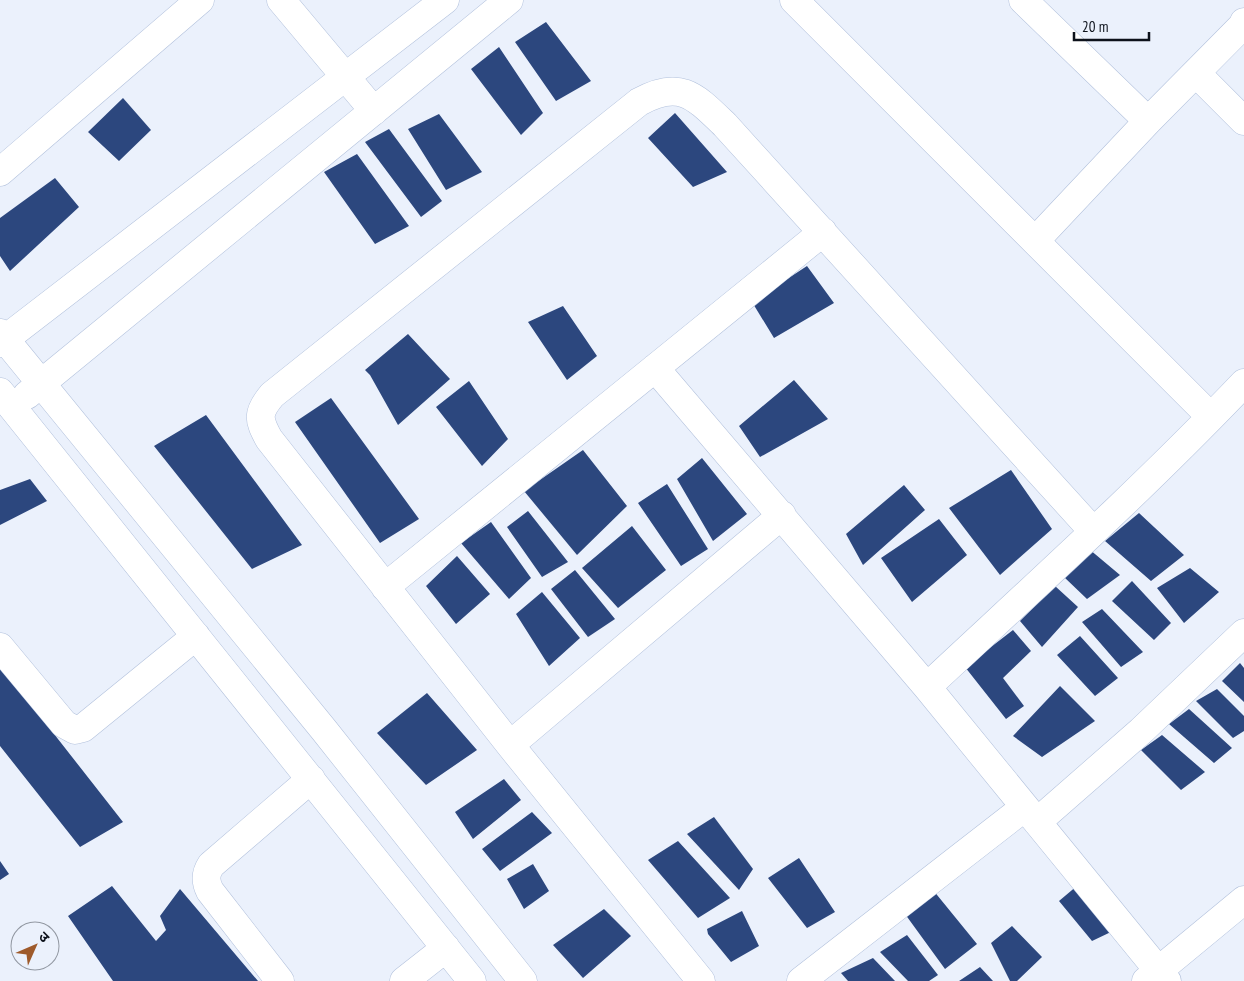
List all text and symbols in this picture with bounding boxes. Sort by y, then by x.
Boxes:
scale bar [1074,10,1149,42]
text: 20 m [1082,17,1108,36]
north arrow [10,921,60,971]
text: उ [35,928,54,947]

